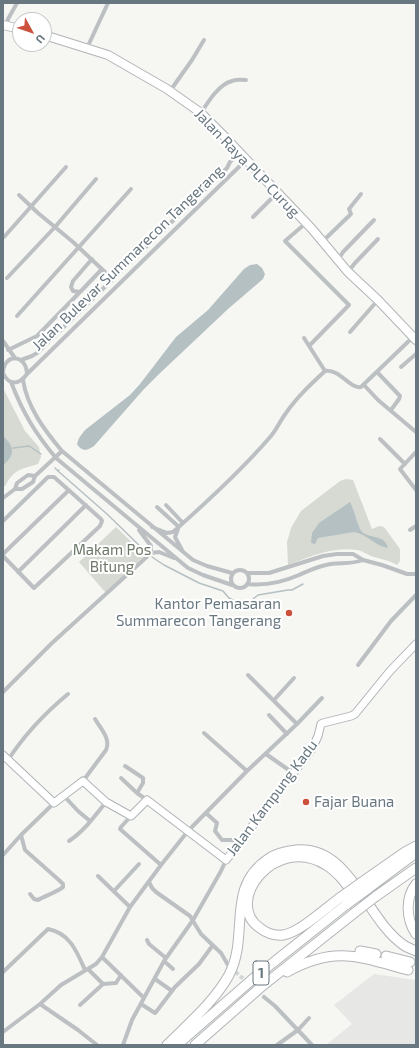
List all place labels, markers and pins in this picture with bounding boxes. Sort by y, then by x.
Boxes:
place label: Kantor Pemasaran Summarecon Tangerang [116,595,281,630]
marker: Kantor Pemasaran Summarecon Tangerang [284,608,294,618]
place label: Fajar Buana [314,793,394,811]
marker: Fajar Buana [301,797,311,807]

